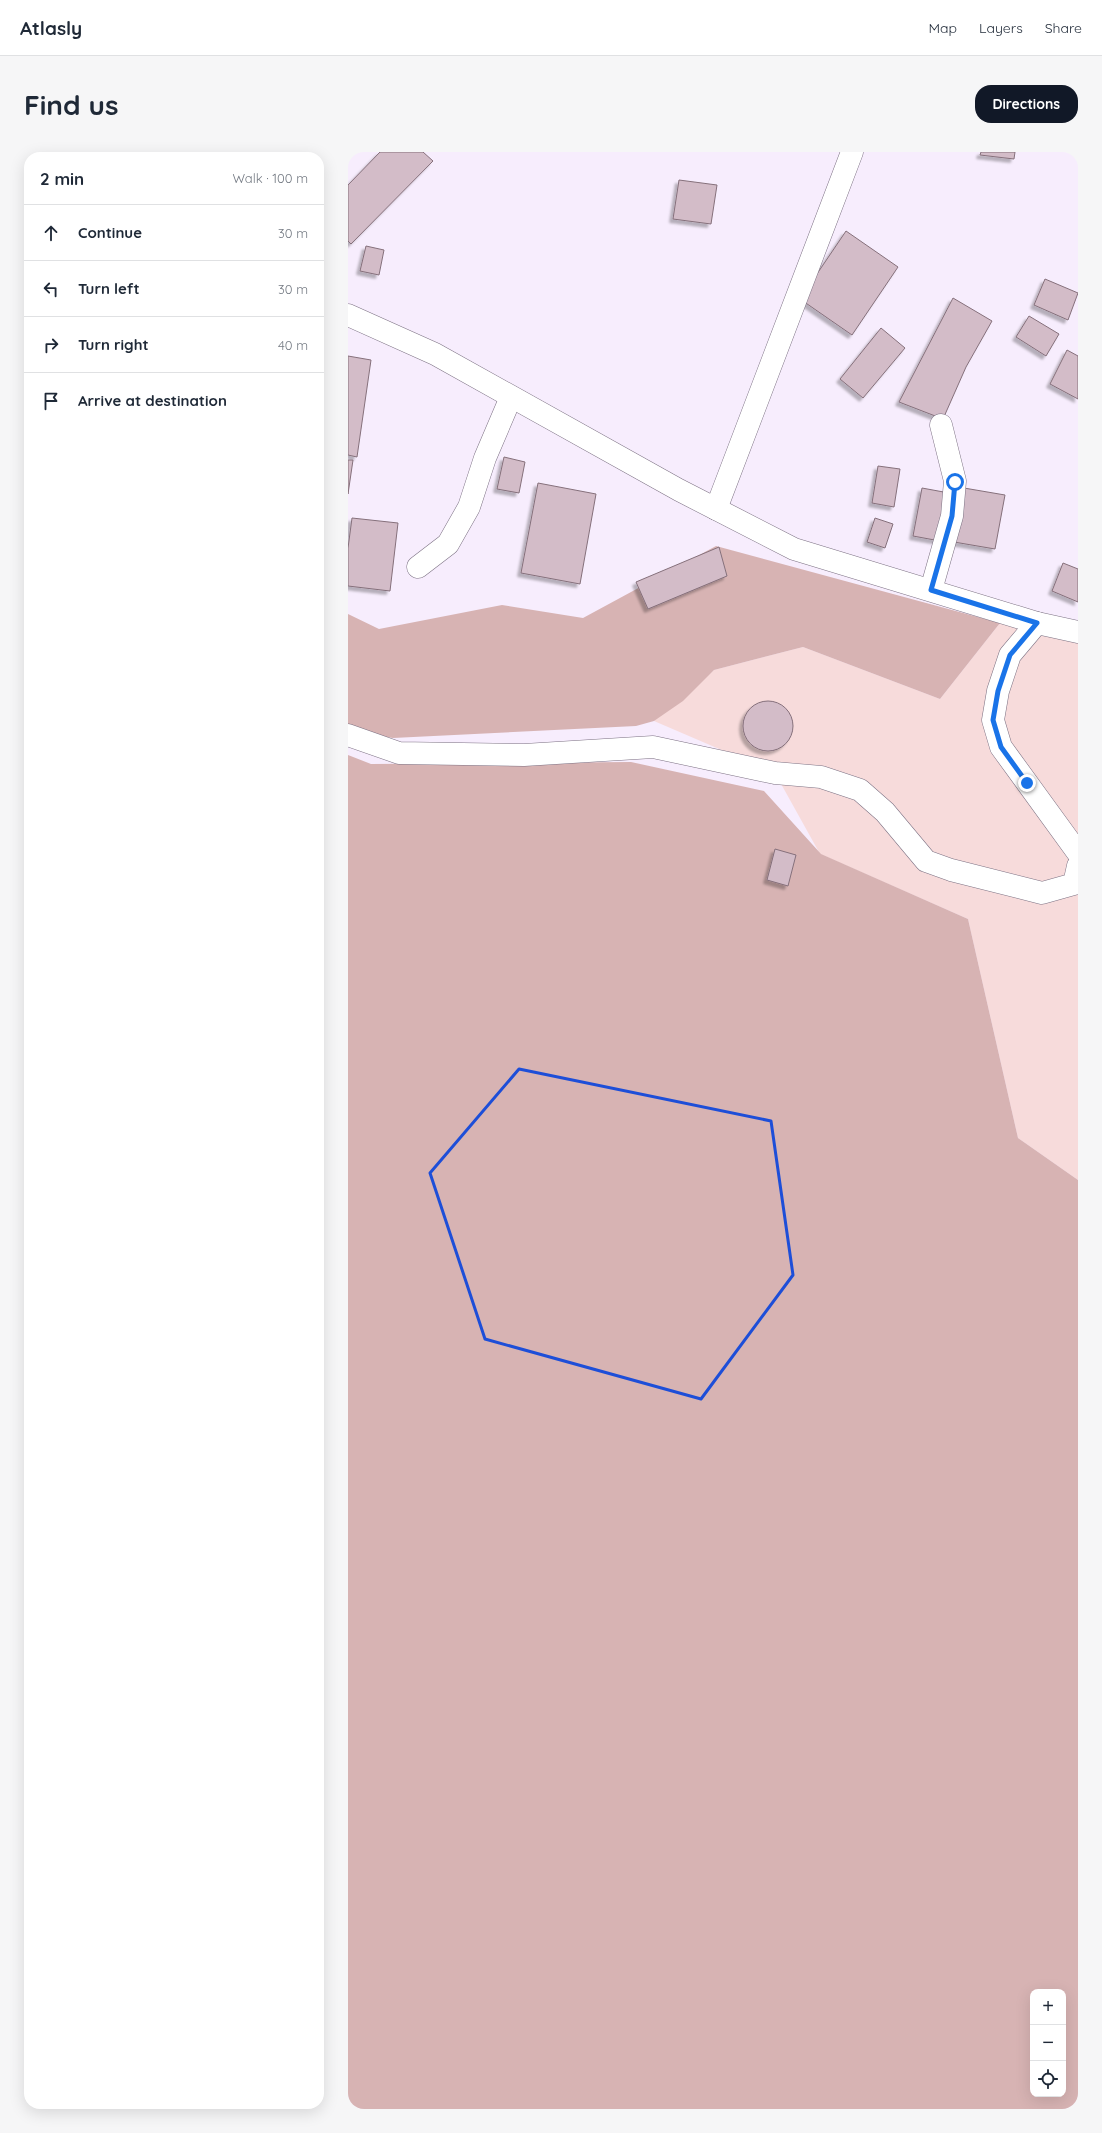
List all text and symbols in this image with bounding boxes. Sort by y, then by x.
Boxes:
text: Atlasly [20,16,82,40]
text: Map [928,19,957,37]
text: Layers [979,19,1023,37]
text: Share [1045,19,1082,37]
button: Directions [975,85,1078,123]
text: Find us [24,87,118,122]
text: 2 min [40,168,84,189]
text: Walk · 100 m [232,170,308,186]
icon: ahead [40,222,62,244]
text: Continue [78,223,142,242]
text: 30 m [278,225,308,241]
icon: left [40,278,62,300]
text: Turn left [78,279,140,298]
text: 30 m [278,281,308,297]
icon: right [40,334,62,356]
text: Turn right [78,335,149,354]
text: 40 m [278,337,308,353]
icon: arrive [40,390,62,412]
text: Arrive at destination [78,391,227,410]
route start [946,473,964,491]
route end [1018,774,1036,792]
map controls [1030,1989,1066,2097]
button: + [1030,1989,1066,2025]
button: − [1030,2025,1066,2061]
button: locate [1030,2061,1066,2097]

